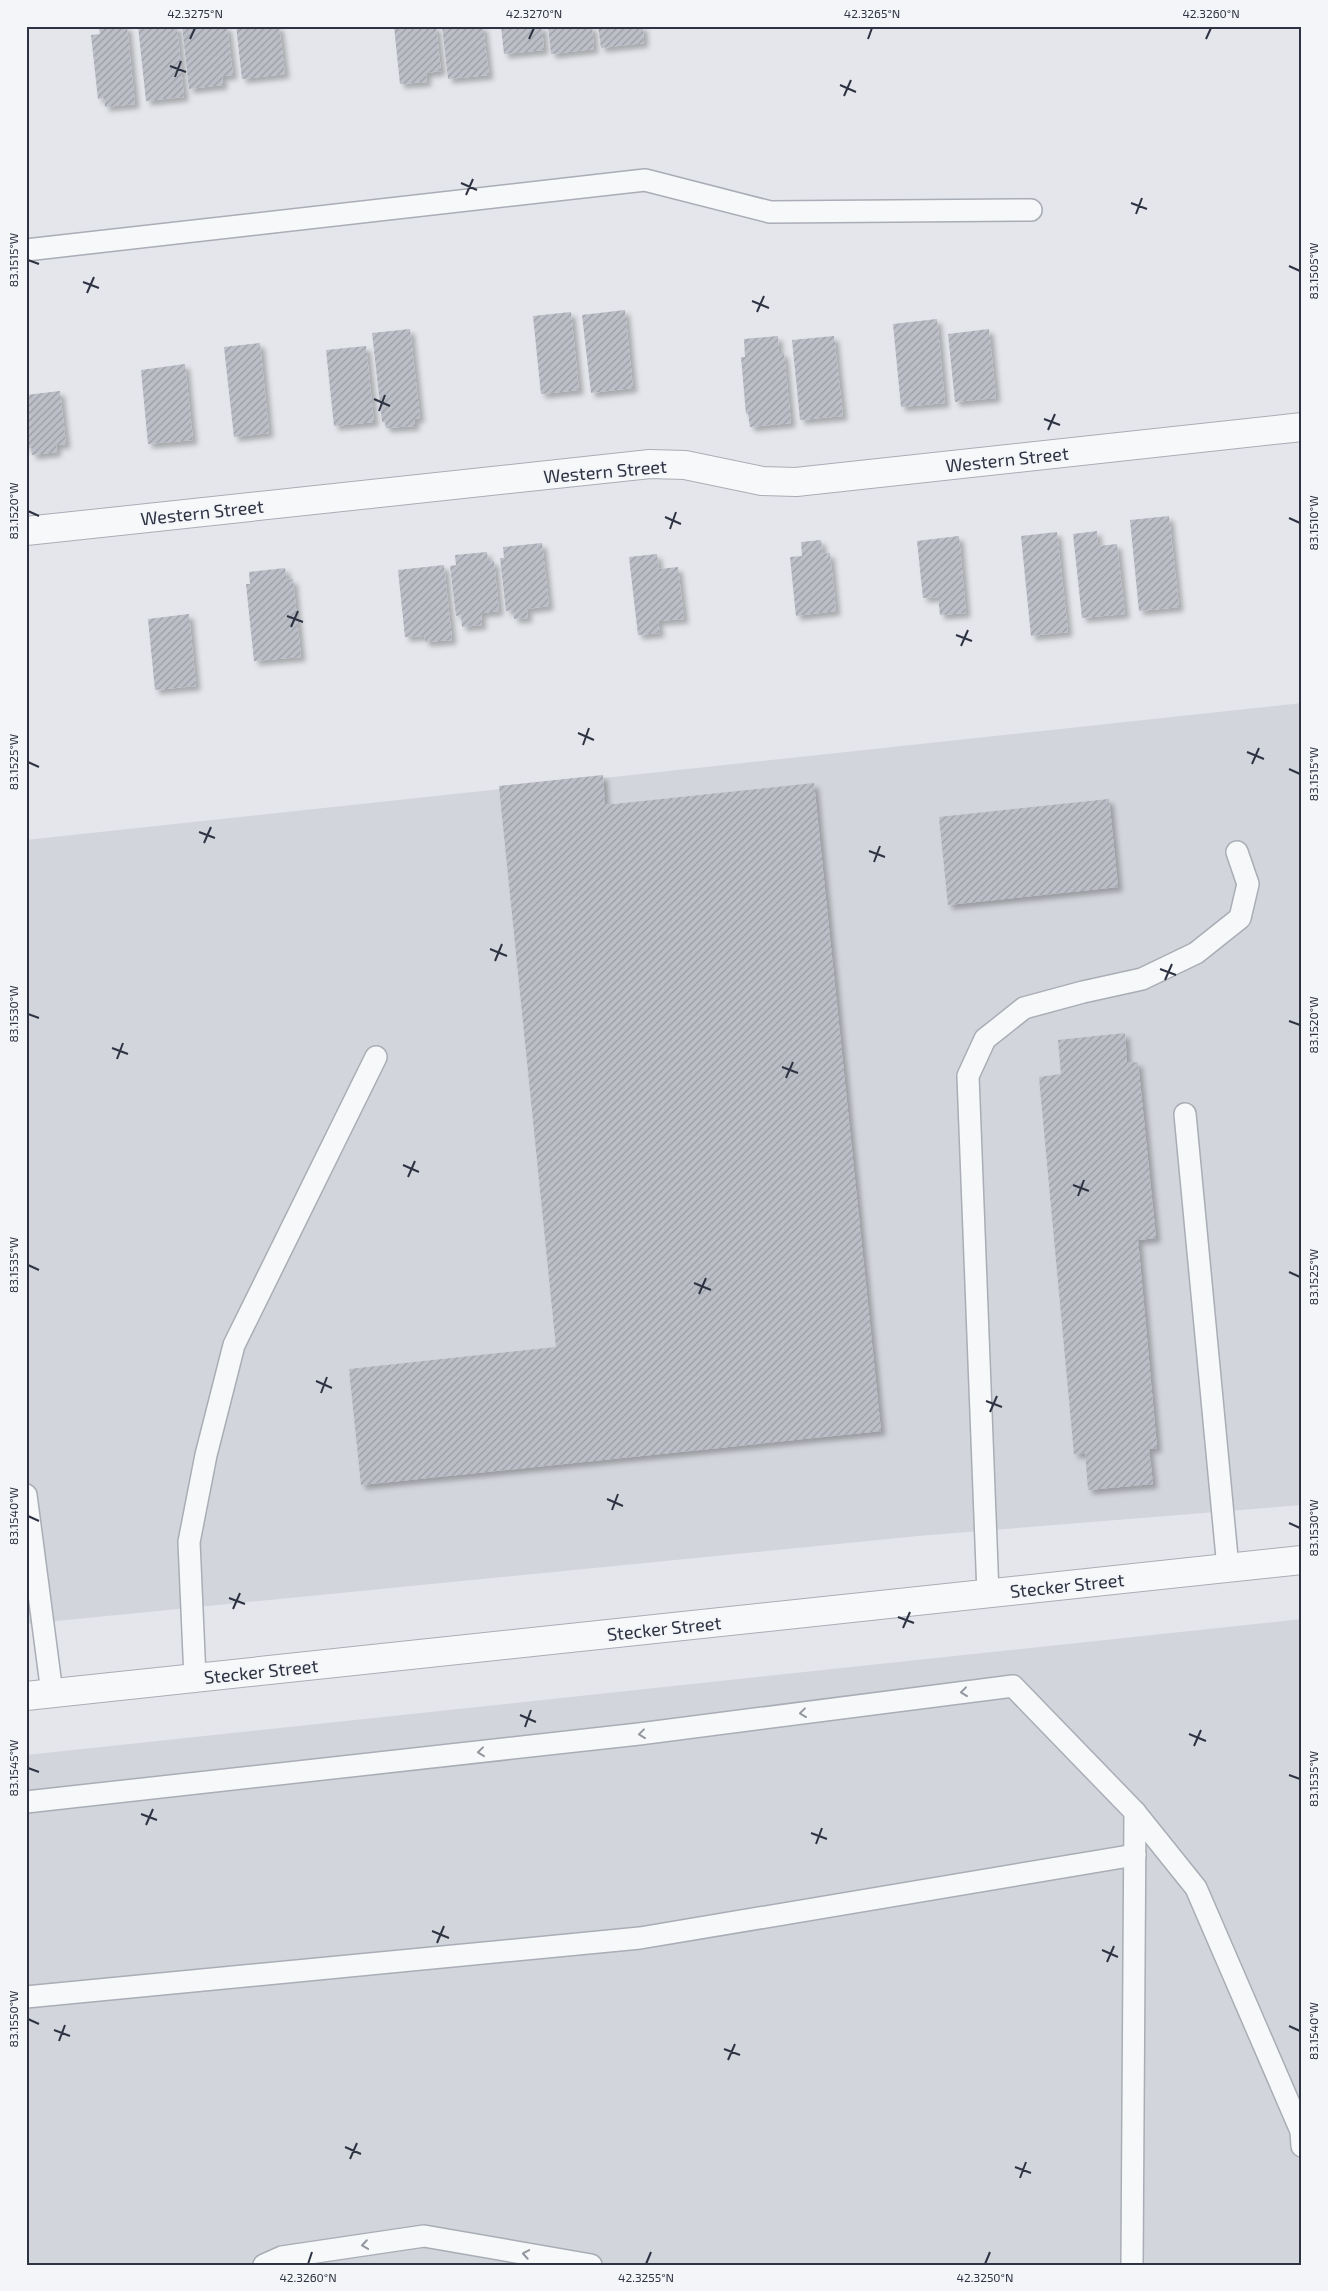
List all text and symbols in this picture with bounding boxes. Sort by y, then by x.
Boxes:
text: 42.3275°N [167,6,223,20]
text: 42.3270°N [506,6,562,20]
text: 42.3265°N [844,6,900,20]
text: 42.3260°N [1182,6,1240,20]
text: 83.1515°W [6,233,20,287]
text: 83.1505°W [1306,243,1320,299]
street label: Western Street [944,442,1070,476]
street label: Western Street [542,455,668,487]
text: 83.1520°W [6,482,20,540]
street label: Western Street [139,495,265,529]
text: 83.1510°W [1306,495,1320,551]
text: 83.1525°W [6,734,20,790]
text: 83.1515°W [1306,747,1320,801]
text: 83.1530°W [6,985,20,1043]
text: 83.1520°W [1306,996,1320,1054]
text: 83.1535°W [6,1237,20,1293]
text: 83.1525°W [1306,1249,1320,1305]
text: 83.1540°W [6,1487,20,1545]
text: 83.1530°W [1306,1499,1320,1557]
street label: Stecker Street [1009,1568,1125,1602]
street label: Stecker Street [606,1611,722,1645]
street label: Stecker Street [203,1654,319,1688]
one-way arrow [960,1686,968,1697]
one-way arrow [799,1707,807,1718]
one-way arrow [638,1728,646,1739]
text: 83.1545°W [6,1740,20,1796]
one-way arrow [476,1746,484,1757]
text: 83.1535°W [1306,1751,1320,1807]
text: 83.1550°W [6,1991,20,2047]
text: 83.1540°W [1306,2002,1320,2060]
one-way arrow [361,2239,369,2249]
one-way arrow [521,2249,530,2259]
text: 42.3260°N [279,2270,337,2284]
text: 42.3255°N [618,2270,674,2284]
text: 42.3250°N [957,2270,1013,2284]

